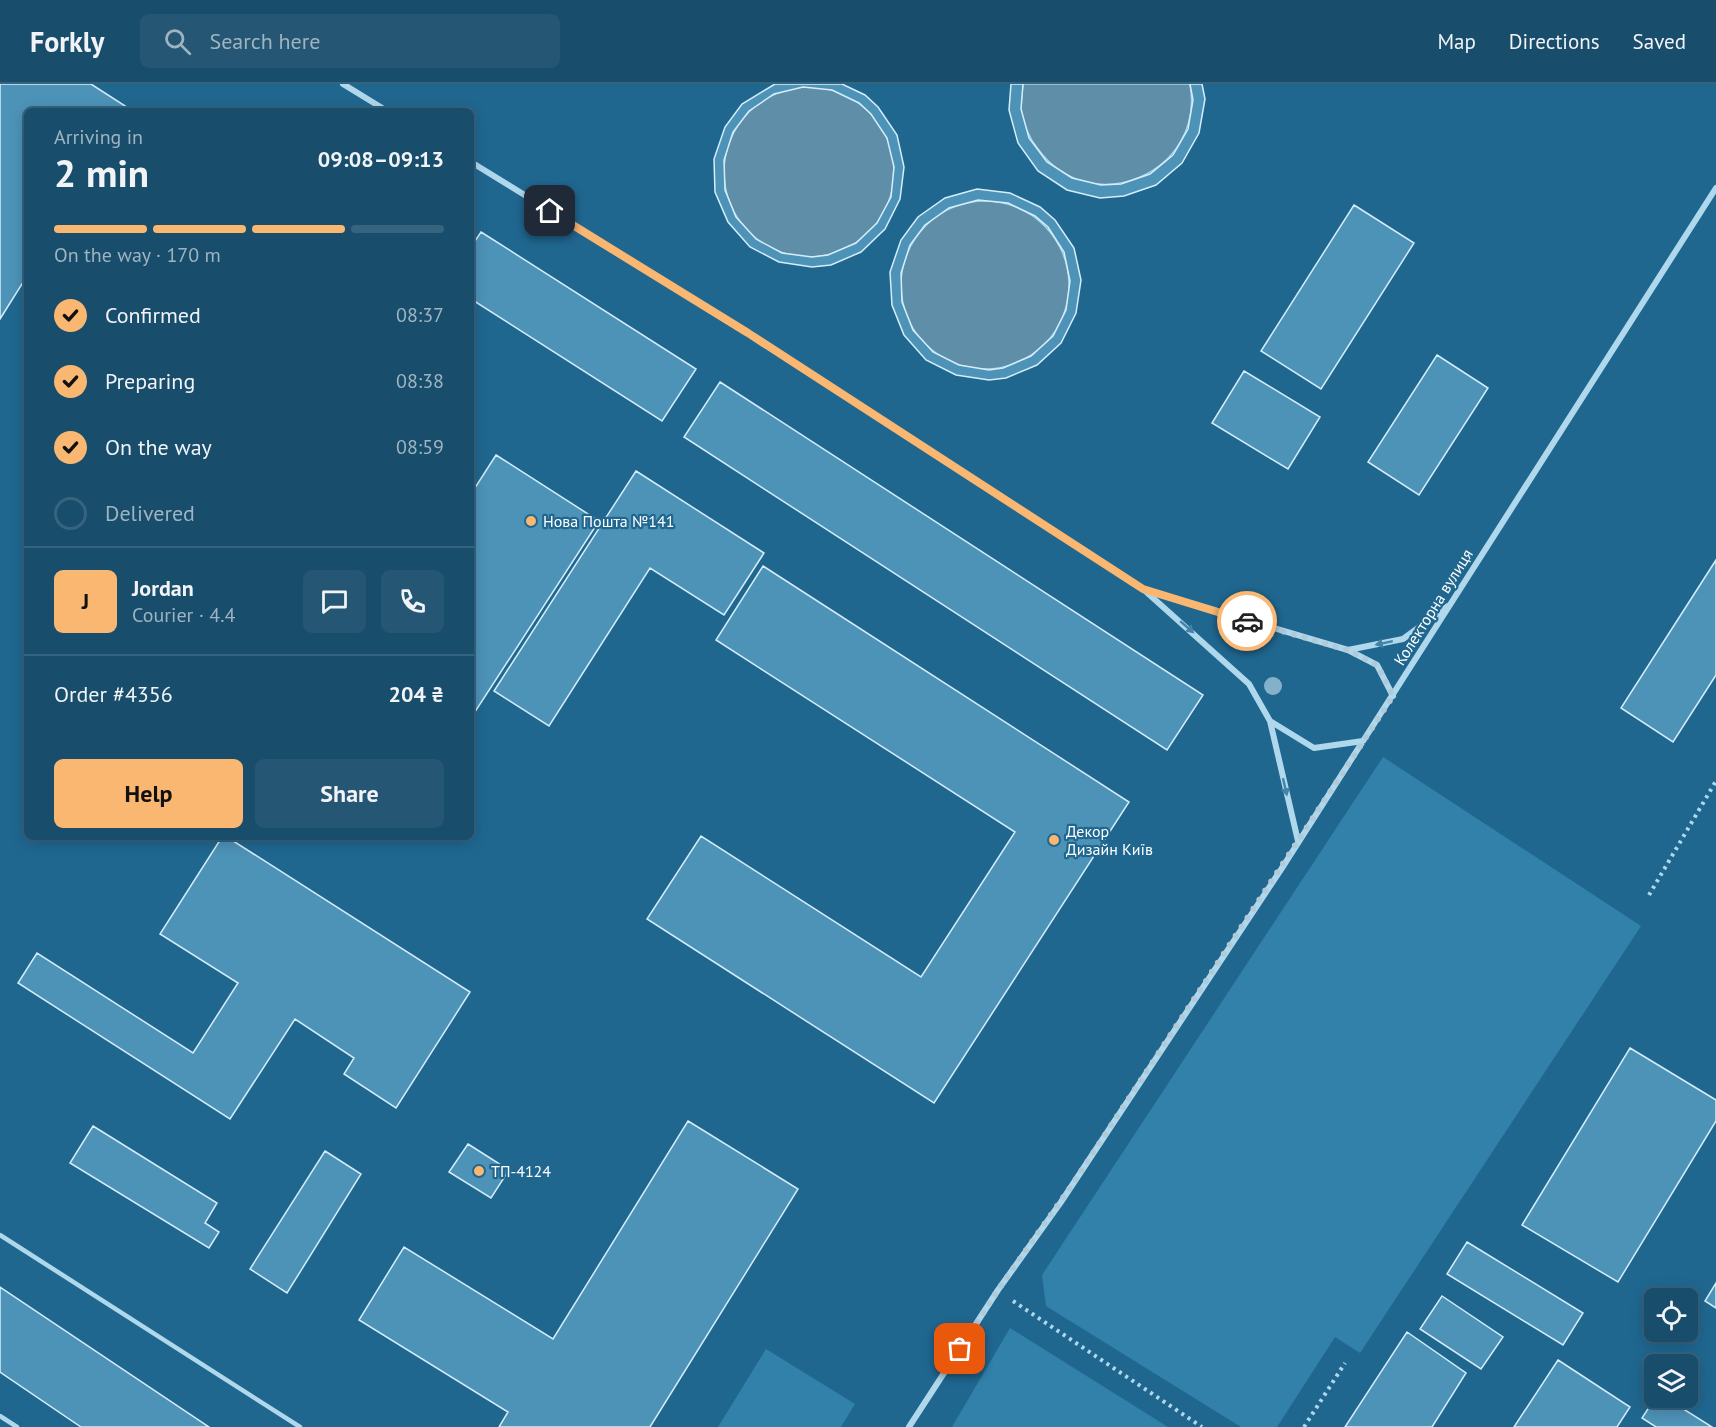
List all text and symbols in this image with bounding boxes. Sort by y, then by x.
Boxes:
search box [140,14,560,68]
text: Forkly [30,23,104,60]
icon: search [161,25,194,58]
text: Search here [209,27,320,55]
text: Map [1437,28,1476,55]
text: Directions [1509,28,1600,55]
text: Saved [1633,28,1686,55]
text: Arriving in [54,124,143,150]
text: 09:08–09:13 [318,145,444,173]
text: 2 min [54,147,149,198]
pin [524,185,575,236]
icon: home [533,194,566,227]
text: On the way · 170 m [54,242,221,268]
icon: check [54,299,87,332]
text: Confirmed [105,301,201,329]
text: 08:37 [396,302,444,328]
icon: check [54,365,87,398]
text: Preparing [105,367,195,395]
text: 08:38 [396,368,444,394]
icon: check [54,431,87,464]
text: On the way [105,433,212,461]
text: 08:59 [396,434,444,460]
text: Delivered [105,499,195,527]
place label: Нова Пошта №141 [543,511,675,531]
marker: Нова Пошта №141 [524,514,538,528]
street label: Колекторна вулиця [1389,545,1477,669]
button: chat [303,570,366,633]
button: phone [381,570,444,633]
text: Jordan [132,574,194,602]
text: J [82,587,89,615]
courier [1217,591,1277,651]
text: Courier · 4.4 [132,602,235,628]
icon: car [1231,605,1264,638]
one-way arrow [1179,620,1194,633]
one-way arrow [1374,639,1393,648]
text: Order #4356 [54,680,173,708]
text: 204 ₴ [389,680,444,708]
button: Help [54,759,243,828]
button: Share [255,759,444,828]
one-way arrow [1281,778,1291,797]
place label: Декор Дизайн Київ [1066,821,1153,859]
marker: Декор Дизайн Київ [1047,833,1061,847]
place label: ТП-4124 [491,1161,551,1181]
marker: ТП-4124 [472,1164,486,1178]
map controls [1644,1288,1698,1408]
button: locate [1644,1288,1698,1342]
pin [934,1323,985,1374]
icon: bag [943,1332,976,1365]
button: layers [1644,1354,1698,1408]

